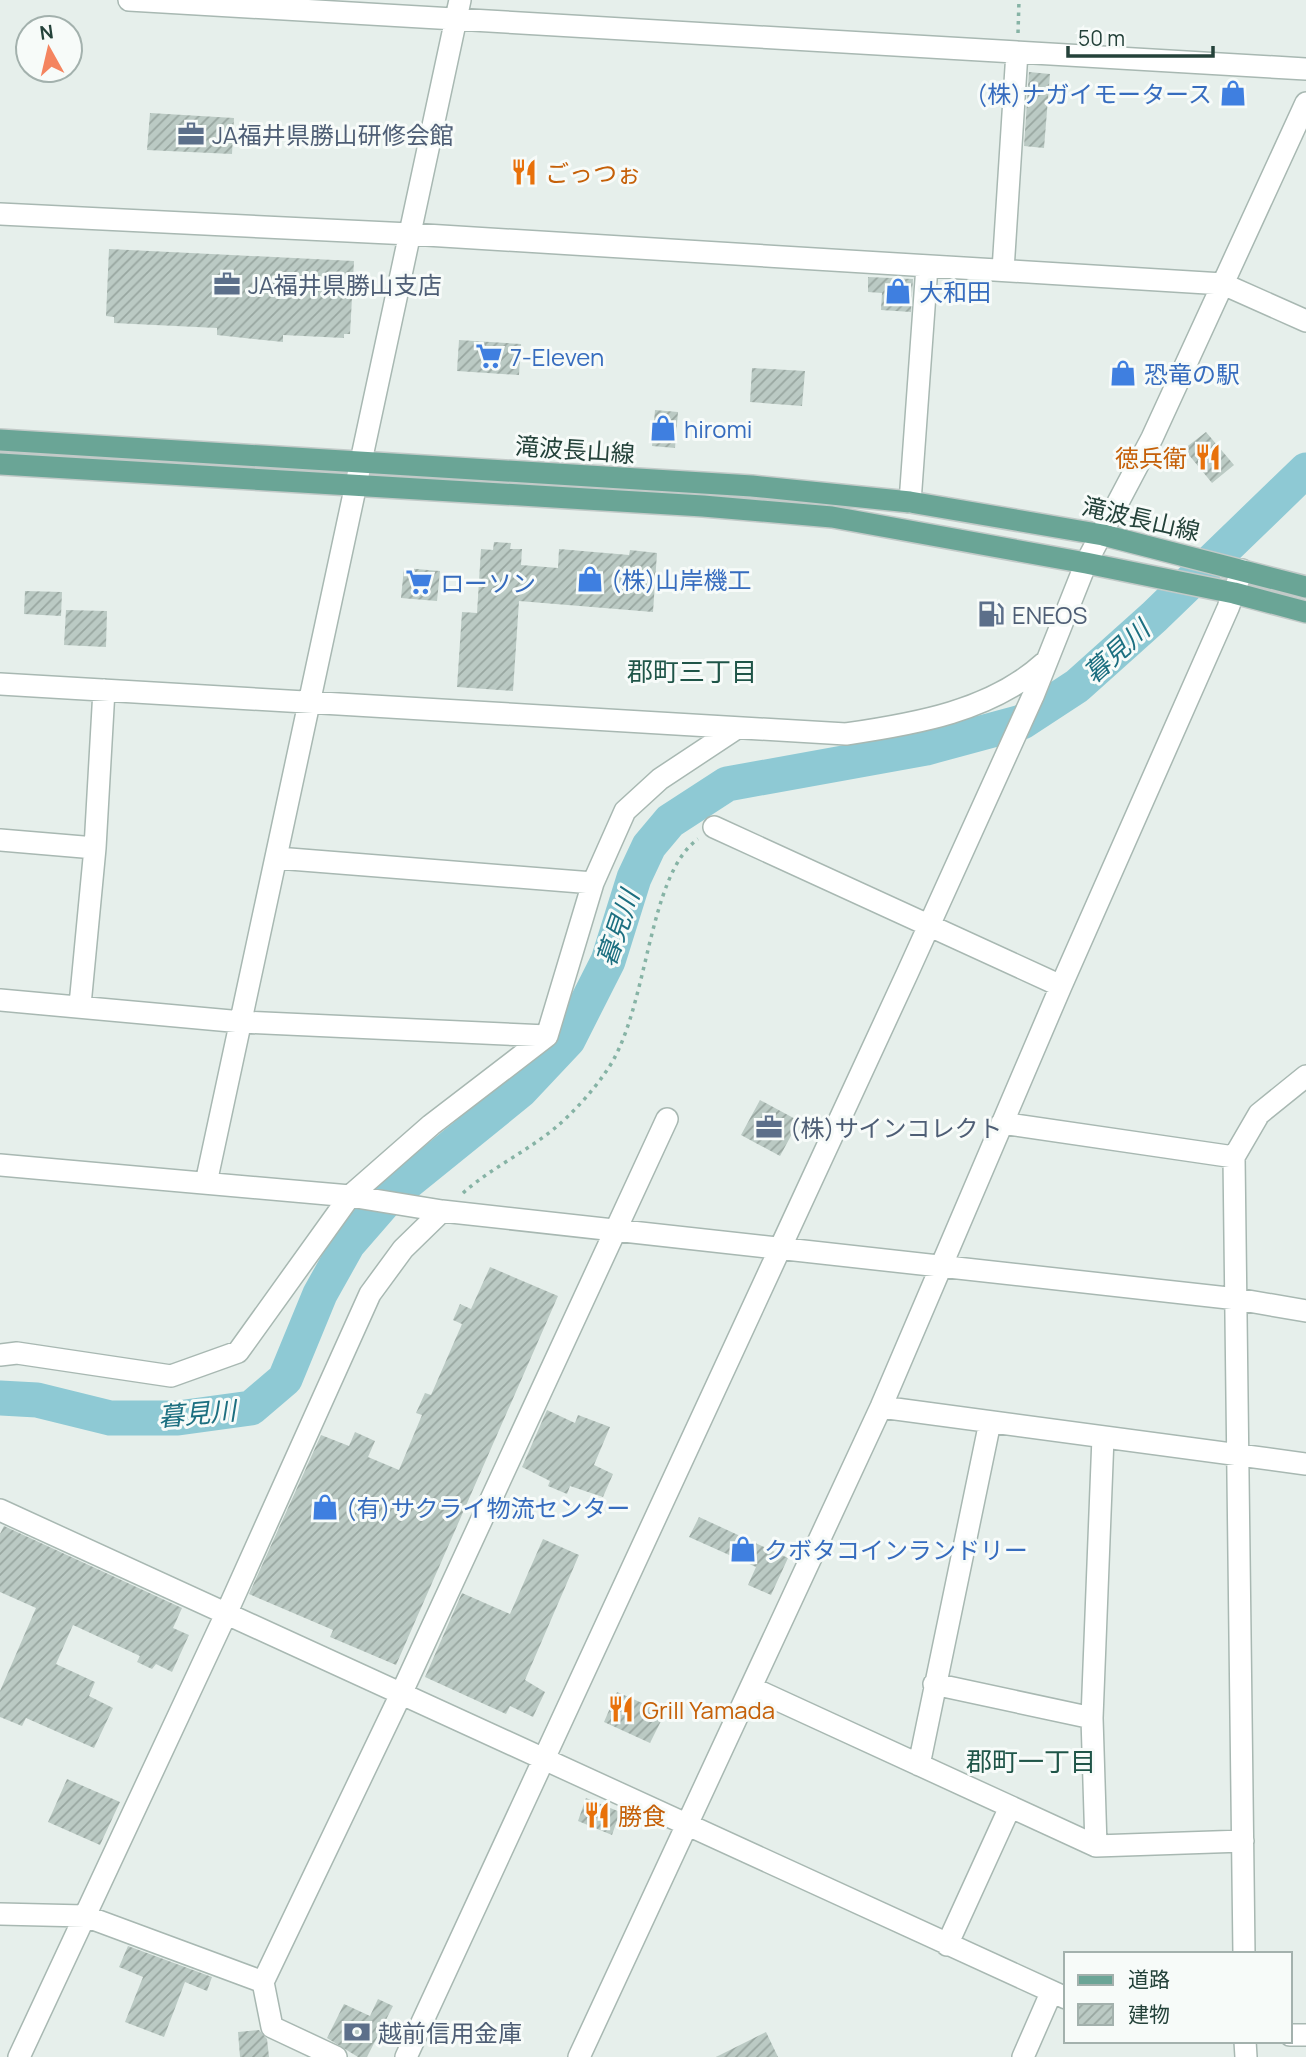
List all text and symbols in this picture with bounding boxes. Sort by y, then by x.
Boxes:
north arrow [14,14,84,84]
scale bar [1068,14,1213,58]
text: N [38,18,55,46]
text: 50 m [1078,24,1125,52]
place label: (株)ナガイモータース [977,77,1212,110]
shop icon: (株)ナガイモータース [1218,78,1248,108]
place label: JA福井県勝山研修会館 [212,118,454,151]
office icon: JA福井県勝山研修会館 [176,119,206,149]
place label: ごっつぉ [545,156,641,189]
restaurant icon: ごっつぉ [509,157,539,187]
place label: JA福井県勝山支店 [248,268,442,301]
office icon: JA福井県勝山支店 [212,269,242,299]
place label: 大和田 [919,275,991,308]
shop icon: 大和田 [883,276,913,306]
place label: 7-Eleven [510,340,604,373]
supermarket icon: 7-Eleven [474,341,504,371]
place label: 恐竜の駅 [1144,357,1240,390]
shop icon: 恐竜の駅 [1108,358,1138,388]
place label: hiromi [684,412,752,445]
shop icon: hiromi [648,413,678,443]
street label: 滝波長山線 [514,428,636,470]
place label: 徳兵衛 [1115,441,1187,474]
restaurant icon: 徳兵衛 [1193,442,1223,472]
street label: 滝波長山線 [1079,488,1203,548]
place label: (株)山岸機工 [611,563,751,596]
shop icon: (株)山岸機工 [575,564,605,594]
place label: ローソン [440,566,536,599]
supermarket icon: ローソン [404,567,434,597]
place label: ENEOS [1012,598,1087,631]
fuel station icon: ENEOS [976,599,1006,629]
water label: 暮見川 [1075,610,1159,690]
district label: 郡町三丁目 [627,653,757,689]
water label: 暮見川 [587,882,648,971]
place label: (株)サインコレクト [790,1111,1002,1144]
office icon: (株)サインコレクト [754,1112,784,1142]
water label: 暮見川 [157,1391,240,1434]
place label: (有)サクライ物流センター [346,1491,630,1524]
shop icon: (有)サクライ物流センター [310,1492,340,1522]
place label: クボタコインランドリー [764,1533,1028,1566]
shop icon: クボタコインランドリー [728,1534,758,1564]
place label: Grill Yamada [642,1693,775,1726]
restaurant icon: Grill Yamada [606,1694,636,1724]
district label: 郡町一丁目 [966,1743,1096,1779]
place label: 勝食 [618,1799,666,1832]
restaurant icon: 勝食 [582,1800,612,1830]
legend [1064,1952,1292,2043]
text: 道路 [1128,1965,1170,1993]
text: 建物 [1128,2000,1170,2028]
place label: 越前信用金庫 [378,2016,522,2049]
bank icon: 越前信用金庫 [342,2017,372,2047]

